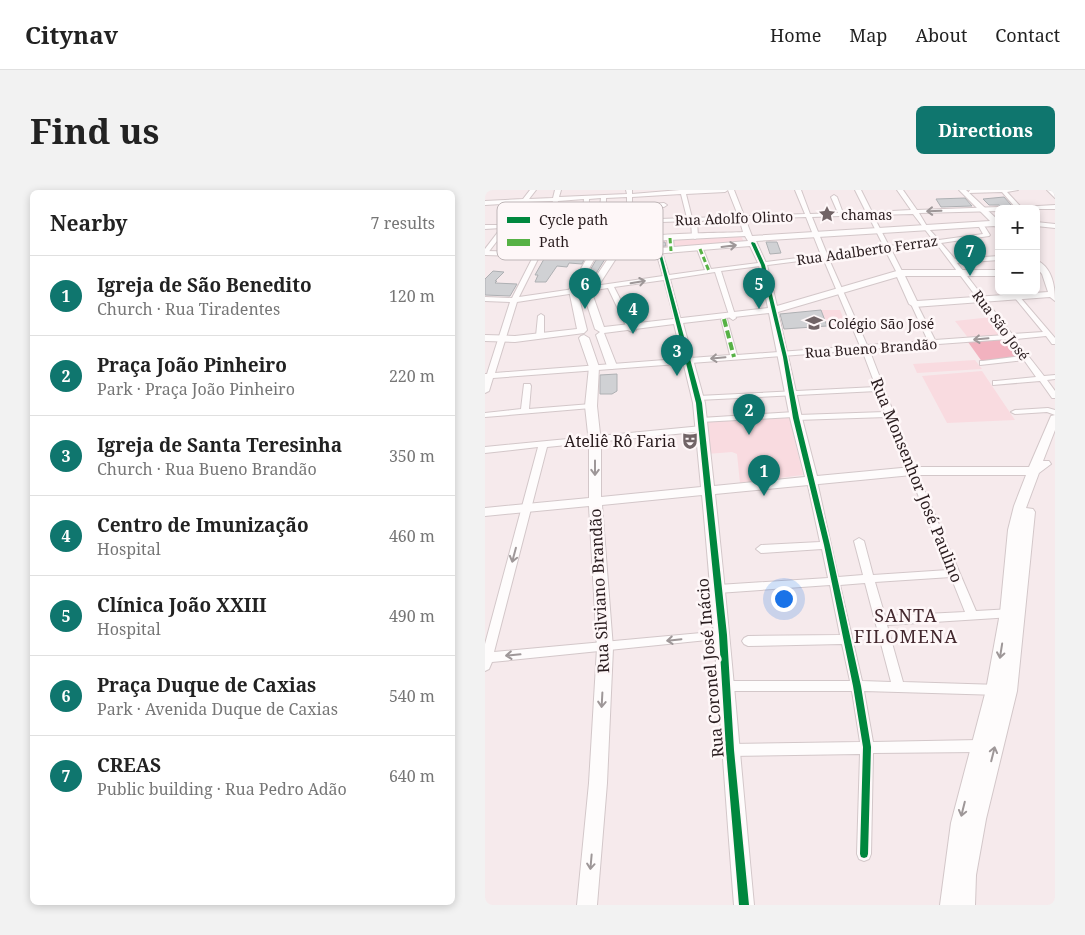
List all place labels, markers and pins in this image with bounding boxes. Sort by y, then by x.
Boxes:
place icon: chamas [817,204,837,224]
place label: chamas [841,205,892,224]
pin: 7 [954,235,986,276]
pin: 6 [569,268,601,309]
pin: 5 [743,268,775,309]
pin: 4 [617,293,649,334]
school or university icon: Colégio São José [804,313,824,333]
place label: Colégio São José [828,314,934,333]
pin: 3 [661,335,693,376]
pin: 2 [733,394,765,435]
place label: Ateliê Rô Faria [564,430,676,452]
theatre icon: Ateliê Rô Faria [680,431,700,451]
pin: 1 [748,455,780,496]

